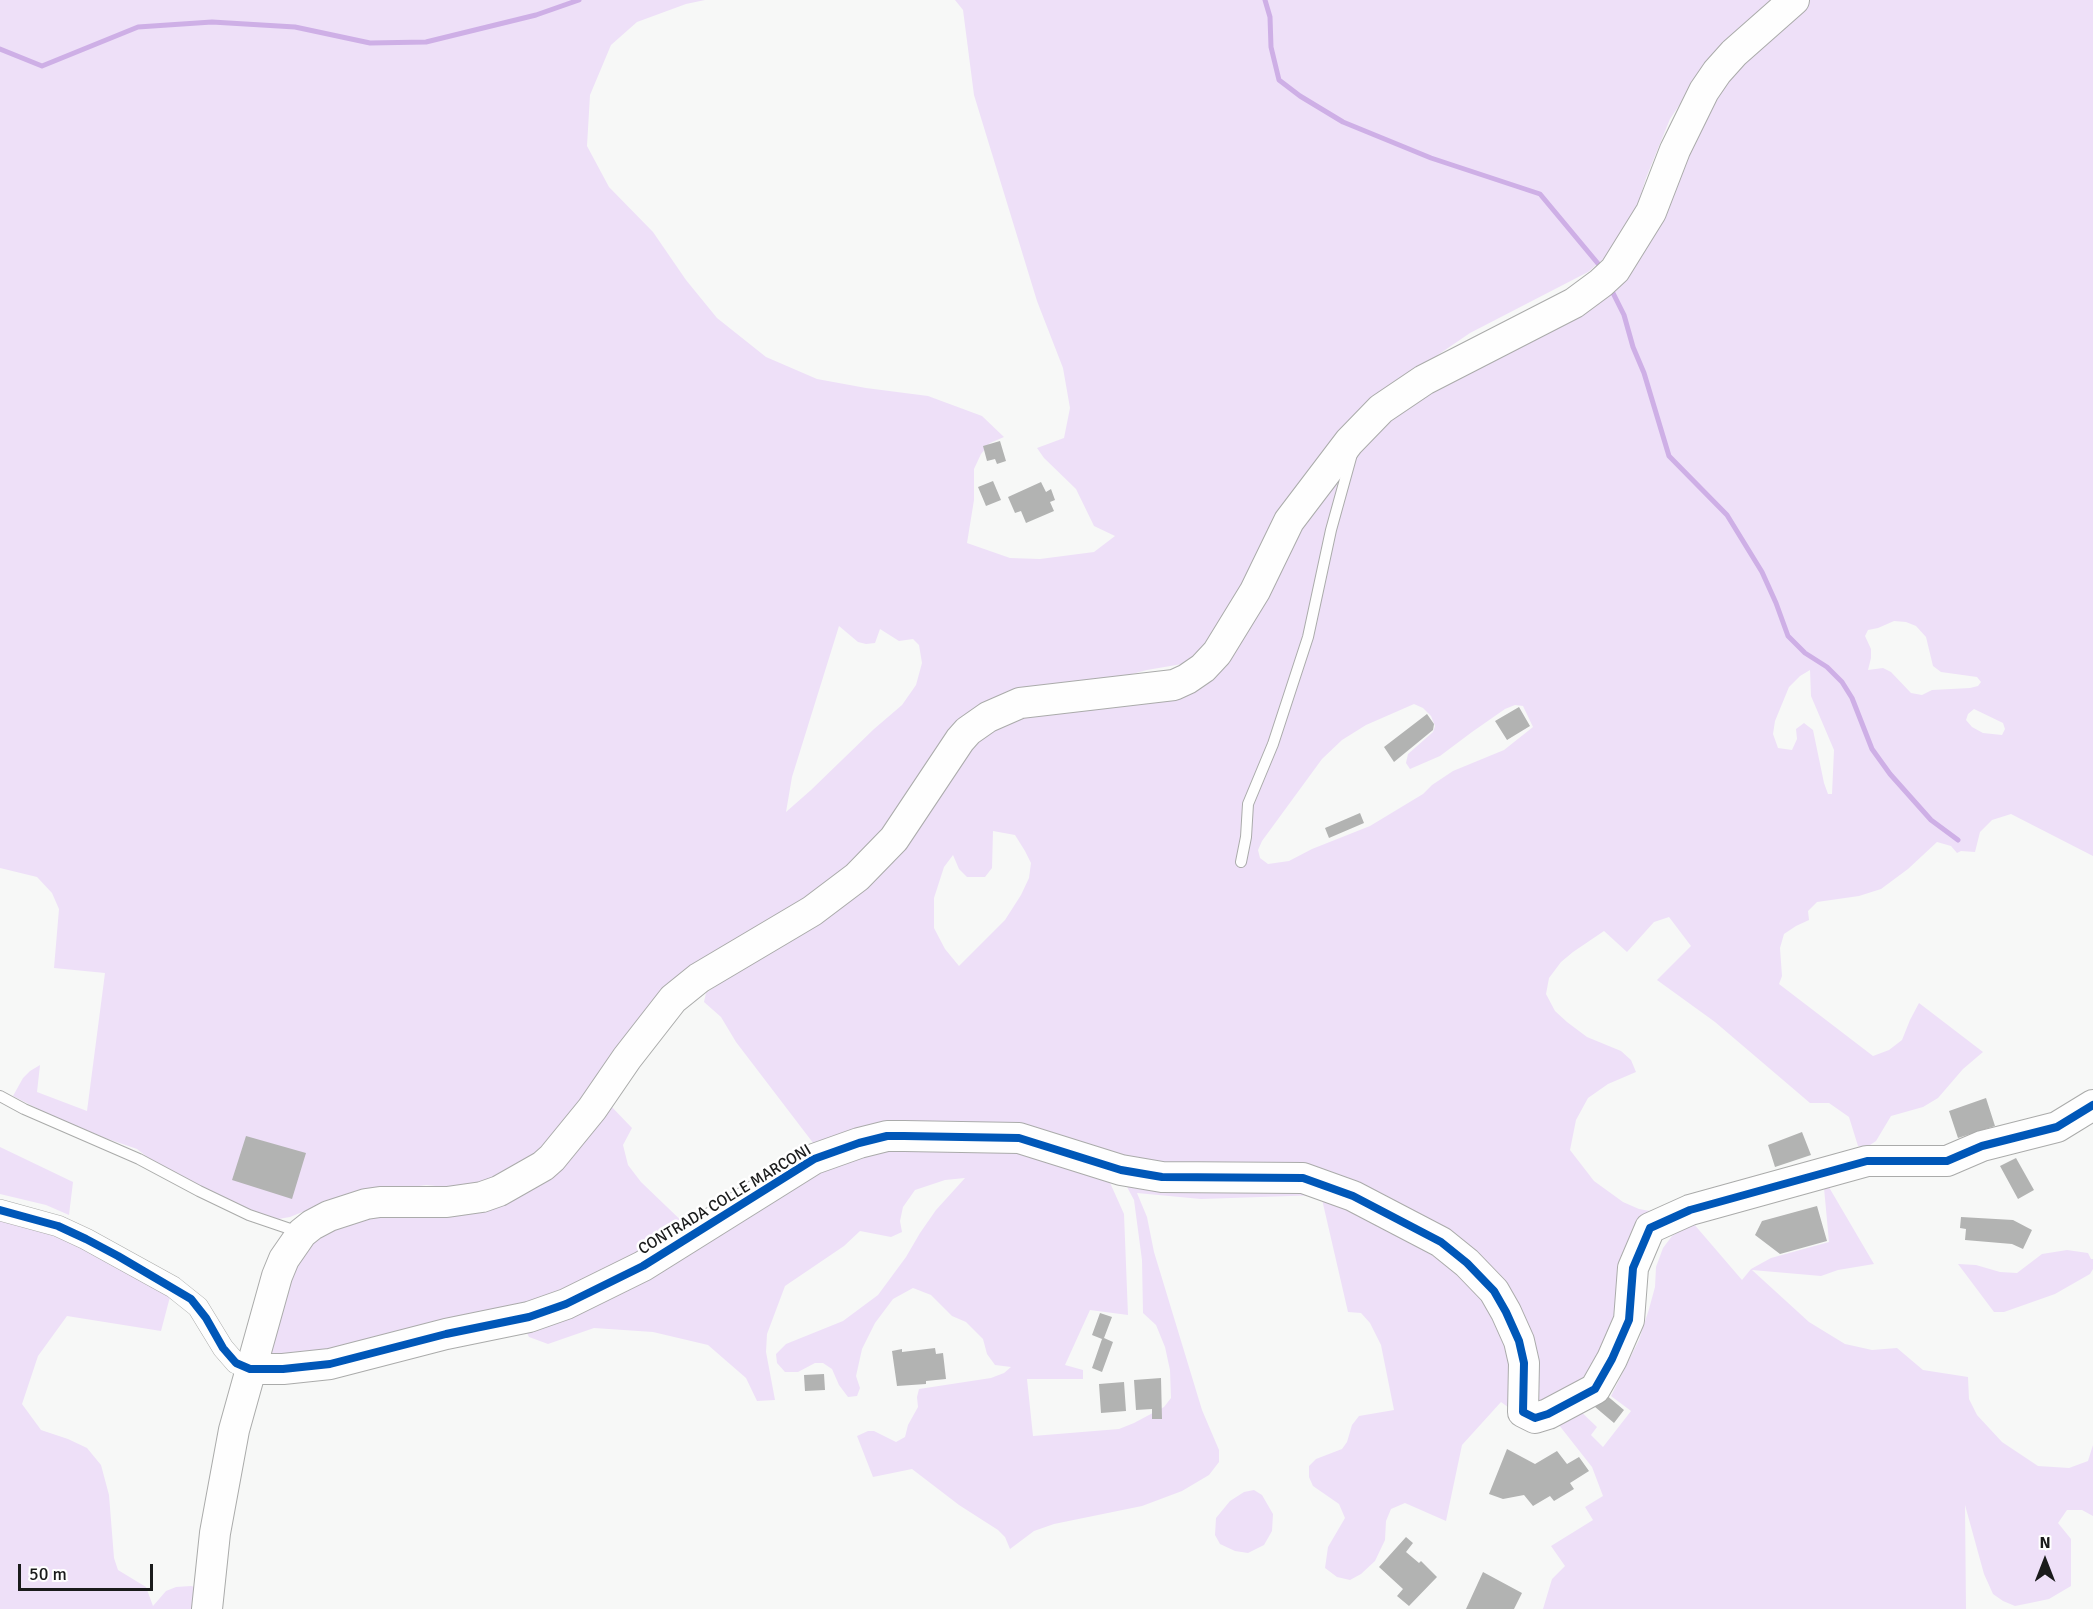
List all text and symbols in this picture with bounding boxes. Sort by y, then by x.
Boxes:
street label: CONTRADA COLLE MARCONI [635,1141,815,1259]
north arrow [2015,1531,2075,1591]
text: N [2039,1533,2051,1553]
scale bar [21,1552,156,1590]
text: 50 m [29,1563,67,1585]

